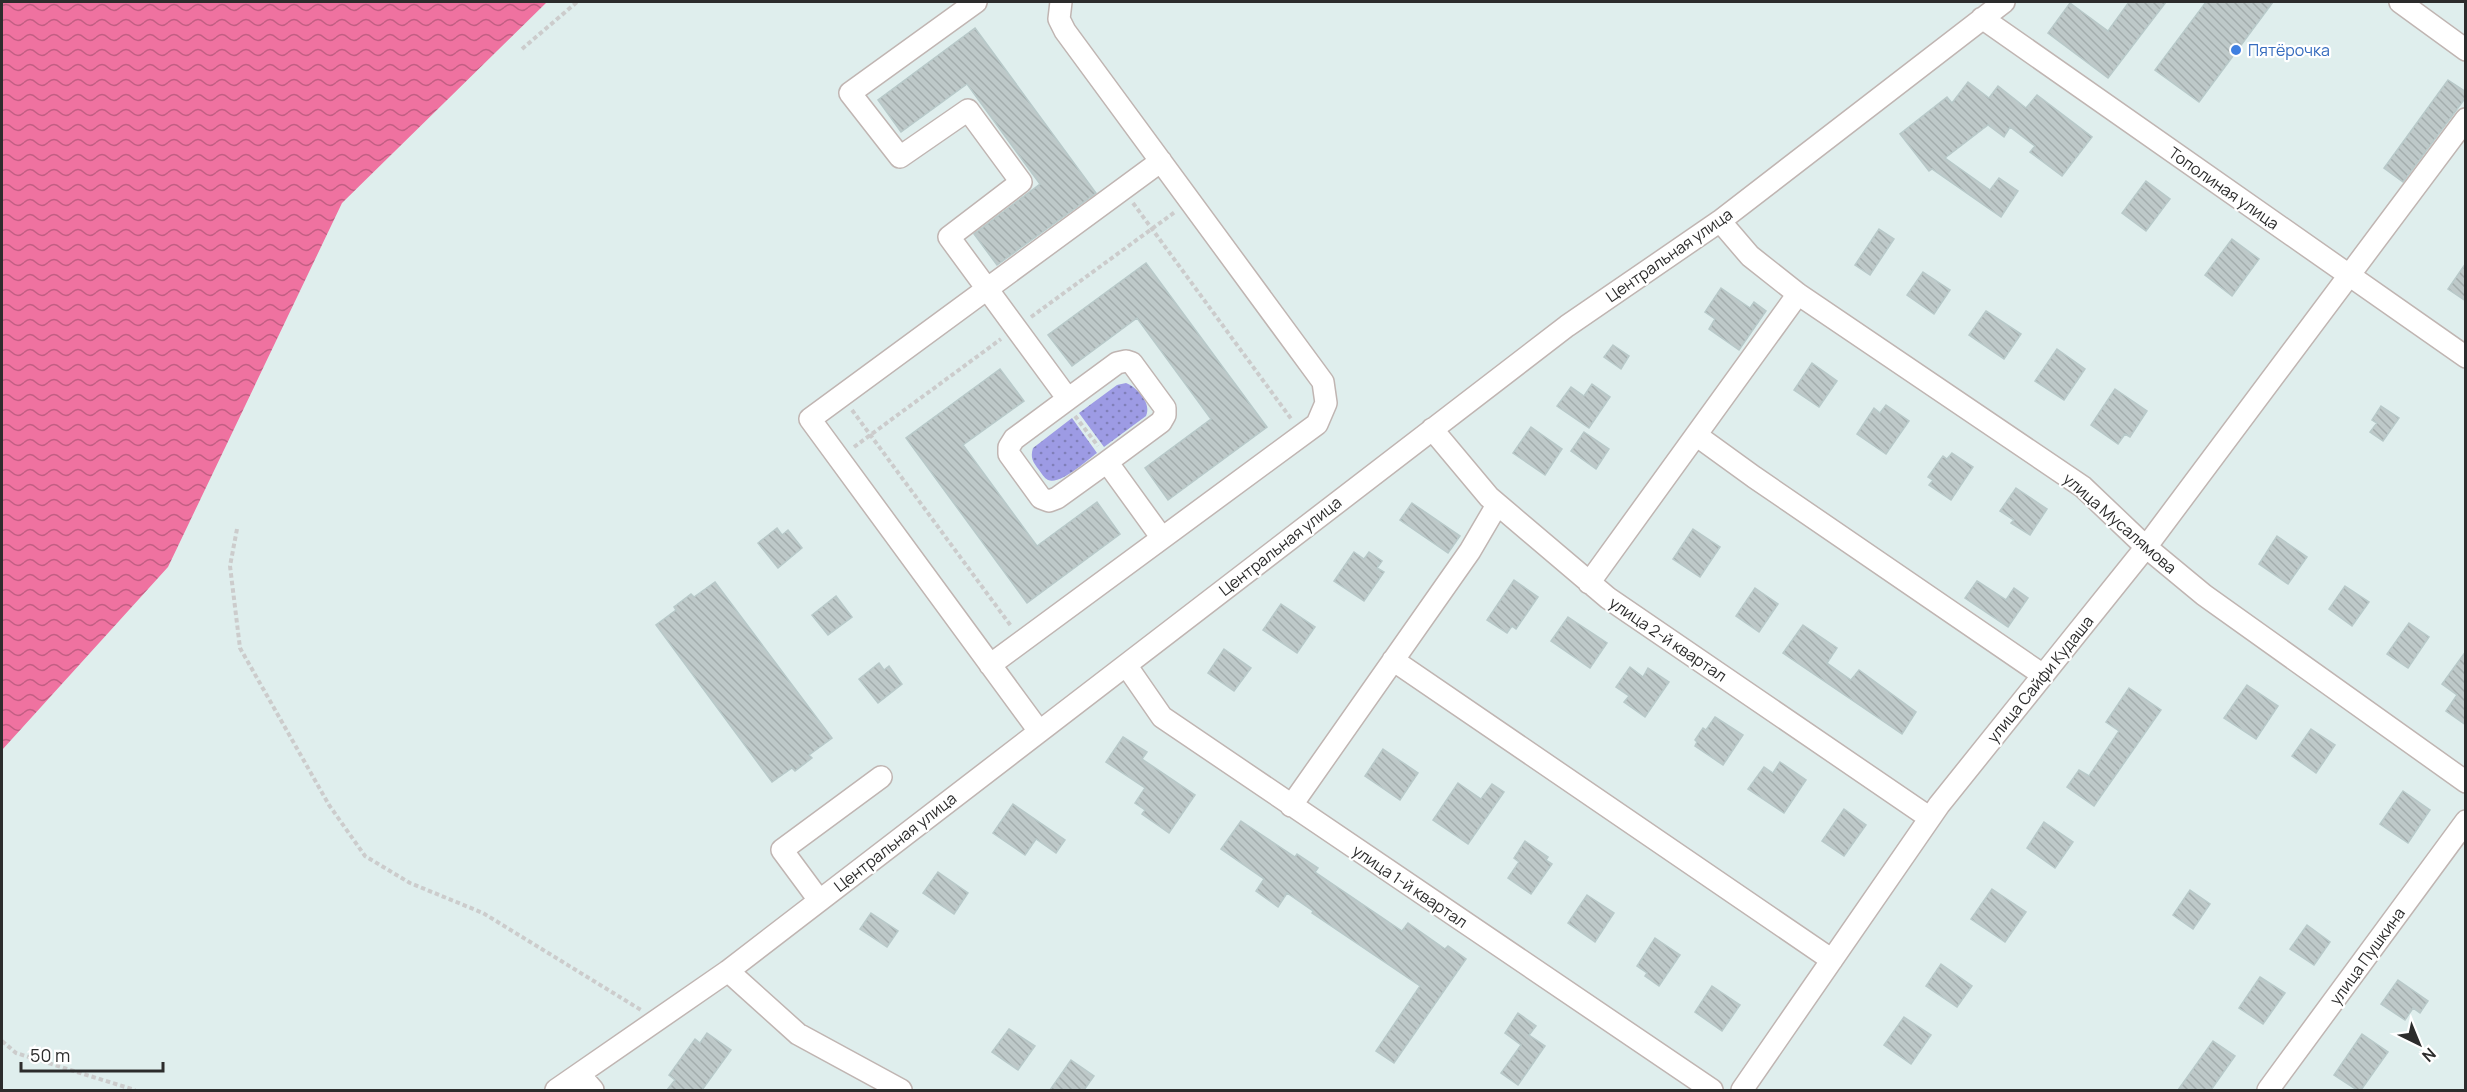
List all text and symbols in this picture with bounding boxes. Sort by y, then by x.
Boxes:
place label: Пятёрочка [2248,39,2330,61]
marker: Пятёрочка [2229,43,2243,57]
street label: Тополиная улица [2164,142,2284,234]
street label: Центральная улица [1601,203,1737,307]
street label: улица Мусалямова [2059,468,2181,578]
street label: Центральная улица [1214,491,1346,601]
street label: улица 2-й квартал [1605,591,1731,687]
street label: улица Сайфи Кудаша [1982,611,2098,747]
street label: Центральная улица [829,787,961,897]
street label: улица 1-й квартал [1348,839,1472,933]
street label: улица Пушкина [2324,903,2410,1009]
north arrow [2389,1014,2449,1074]
scale bar [21,1035,164,1073]
text: 50 m [30,1043,70,1067]
text: N [2418,1043,2441,1067]

